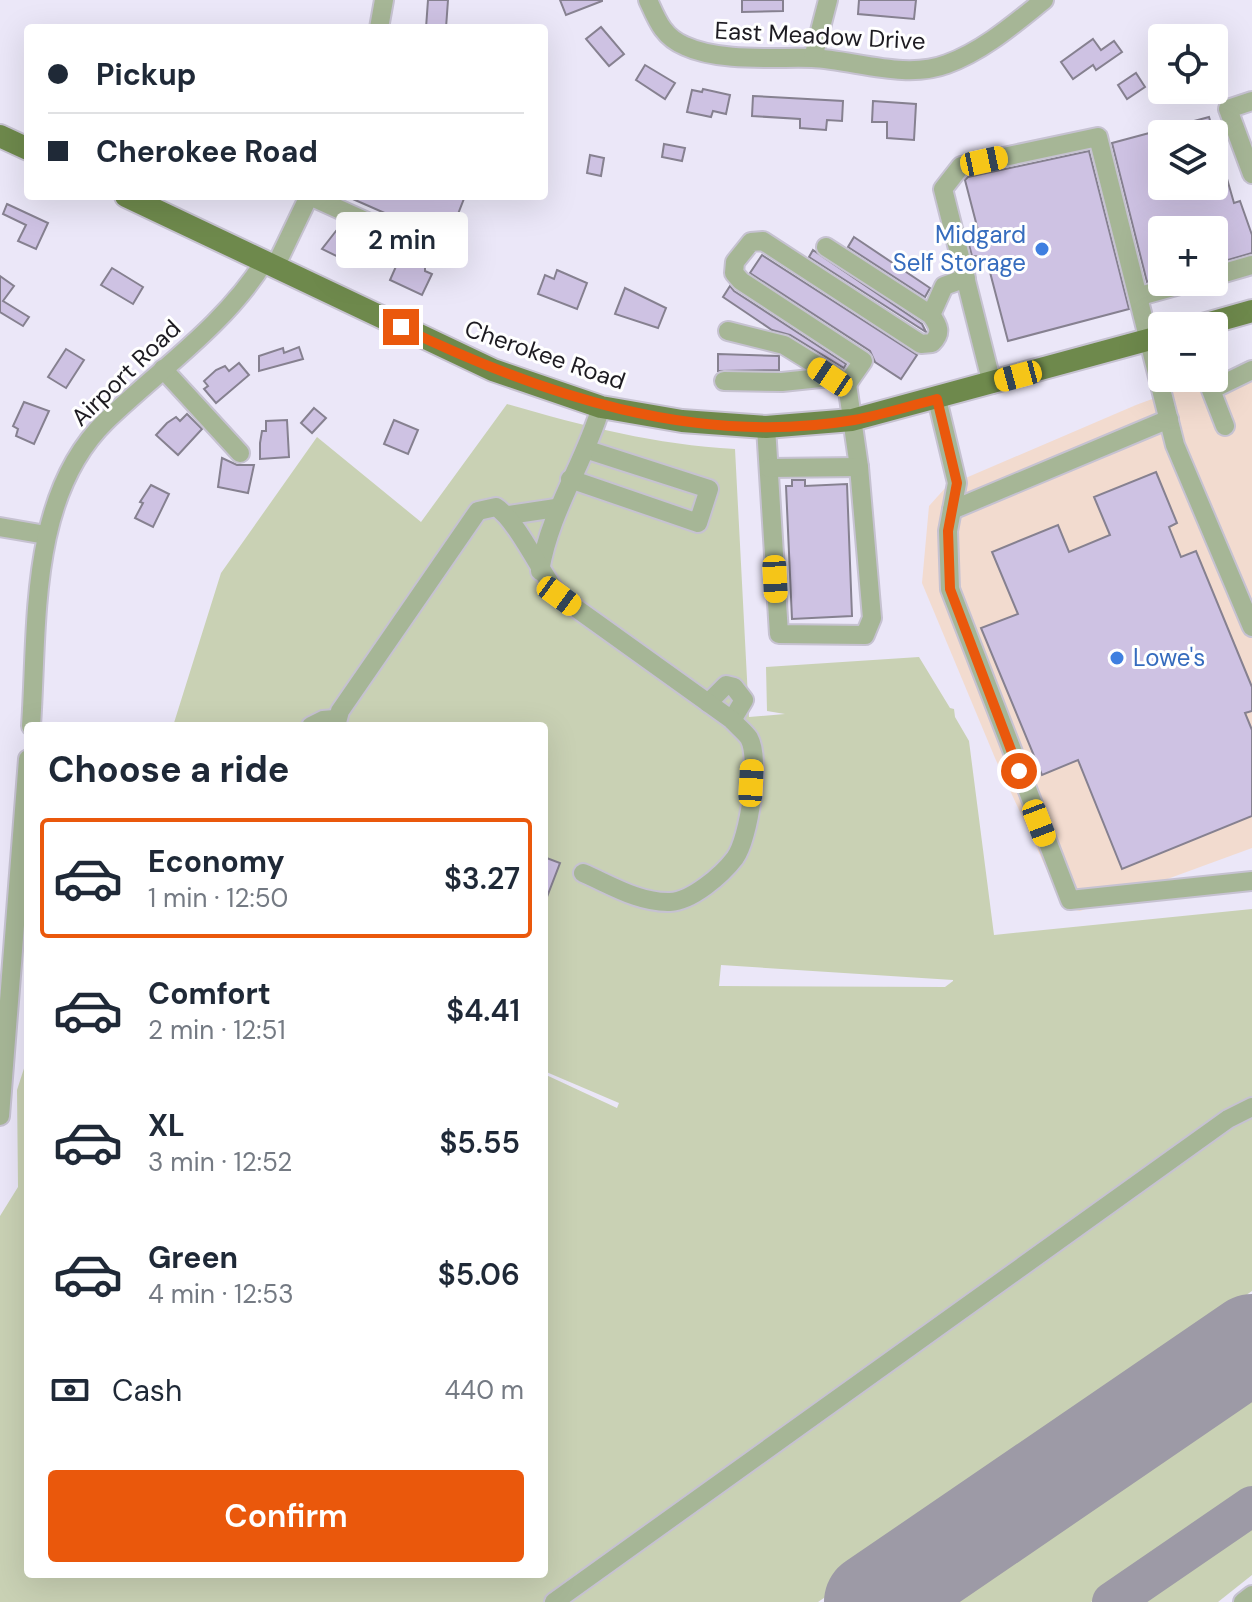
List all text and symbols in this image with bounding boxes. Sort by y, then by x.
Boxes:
street label: East Meadow Drive [714,14,926,57]
map controls [1148,24,1228,392]
button: locate [1148,24,1228,104]
text: Pickup [96,55,196,94]
button: layers [1148,120,1228,200]
text: Cherokee Road [96,132,318,171]
car [958,144,1010,178]
callout: 2 min [335,211,467,267]
button: + [1148,216,1228,296]
place label: Midgard Self Storage [893,219,1026,278]
text: 2 min [368,223,436,257]
marker: Midgard Self Storage [1033,240,1051,258]
route end [383,309,419,345]
button: − [1148,312,1228,392]
street label: Airport Road [64,313,187,433]
street label: Cherokee Road [461,313,630,397]
car [803,354,857,400]
car [992,358,1044,394]
car [762,554,788,604]
car [533,572,585,620]
place label: Lowe's [1133,642,1205,673]
marker: Lowe's [1108,649,1126,667]
text: Choose a ride [48,746,289,793]
route start [1001,753,1037,789]
car [738,758,764,808]
car [1019,796,1059,850]
icon: car [52,842,124,914]
text: Economy [148,842,285,881]
text: $3.27 [444,859,520,898]
text: 1 min · 12:50 [148,881,288,915]
icon: car [52,974,124,1046]
text: Comfort [148,974,271,1013]
text: $4.41 [446,991,520,1030]
text: 2 min · 12:51 [148,1013,286,1047]
icon: car [52,1106,124,1178]
text: XL [148,1106,185,1145]
text: $5.55 [439,1123,520,1162]
text: 3 min · 12:52 [148,1145,292,1179]
icon: car [52,1238,124,1310]
text: Green [148,1238,238,1277]
text: $5.06 [438,1255,520,1294]
text: 4 min · 12:53 [148,1277,294,1311]
icon: cash [48,1368,92,1412]
text: Cash [112,1371,182,1410]
text: 440 m [445,1373,524,1407]
button: Confirm [48,1470,524,1562]

